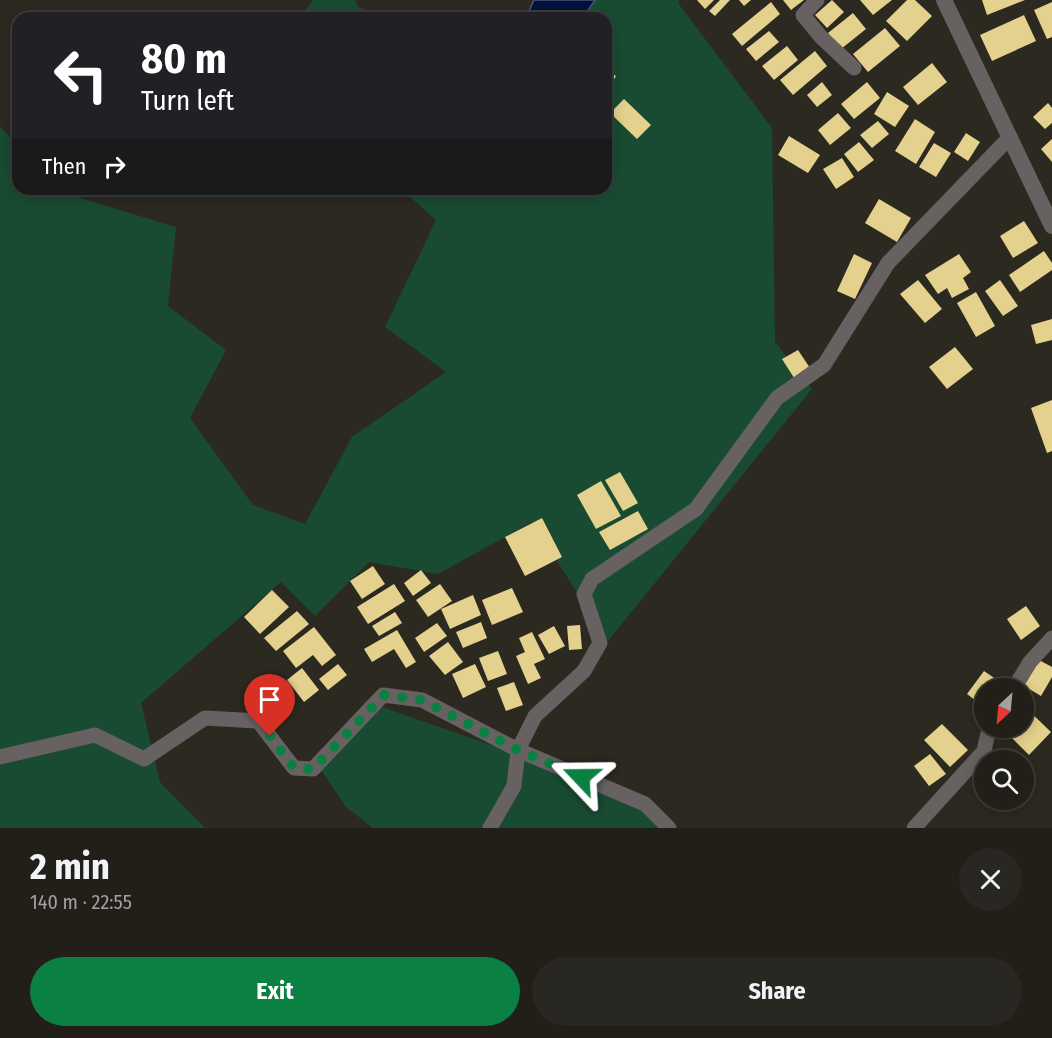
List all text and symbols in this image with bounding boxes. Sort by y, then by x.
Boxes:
text: 80 m [141,34,227,84]
icon: left [42,36,120,114]
text: Turn left [141,85,234,117]
icon: right [98,150,131,183]
text: Then [42,153,86,180]
pin [244,674,295,736]
north arrow [974,678,1034,738]
map controls [974,678,1034,810]
icon: arrive [253,683,286,716]
position arrow [549,745,613,809]
button: search [974,750,1034,810]
text: 2 min [30,845,110,889]
button: close [959,848,1022,911]
text: 140 m · 22:55 [30,890,132,914]
button: Exit [30,957,520,1026]
button: Share [532,957,1022,1026]

